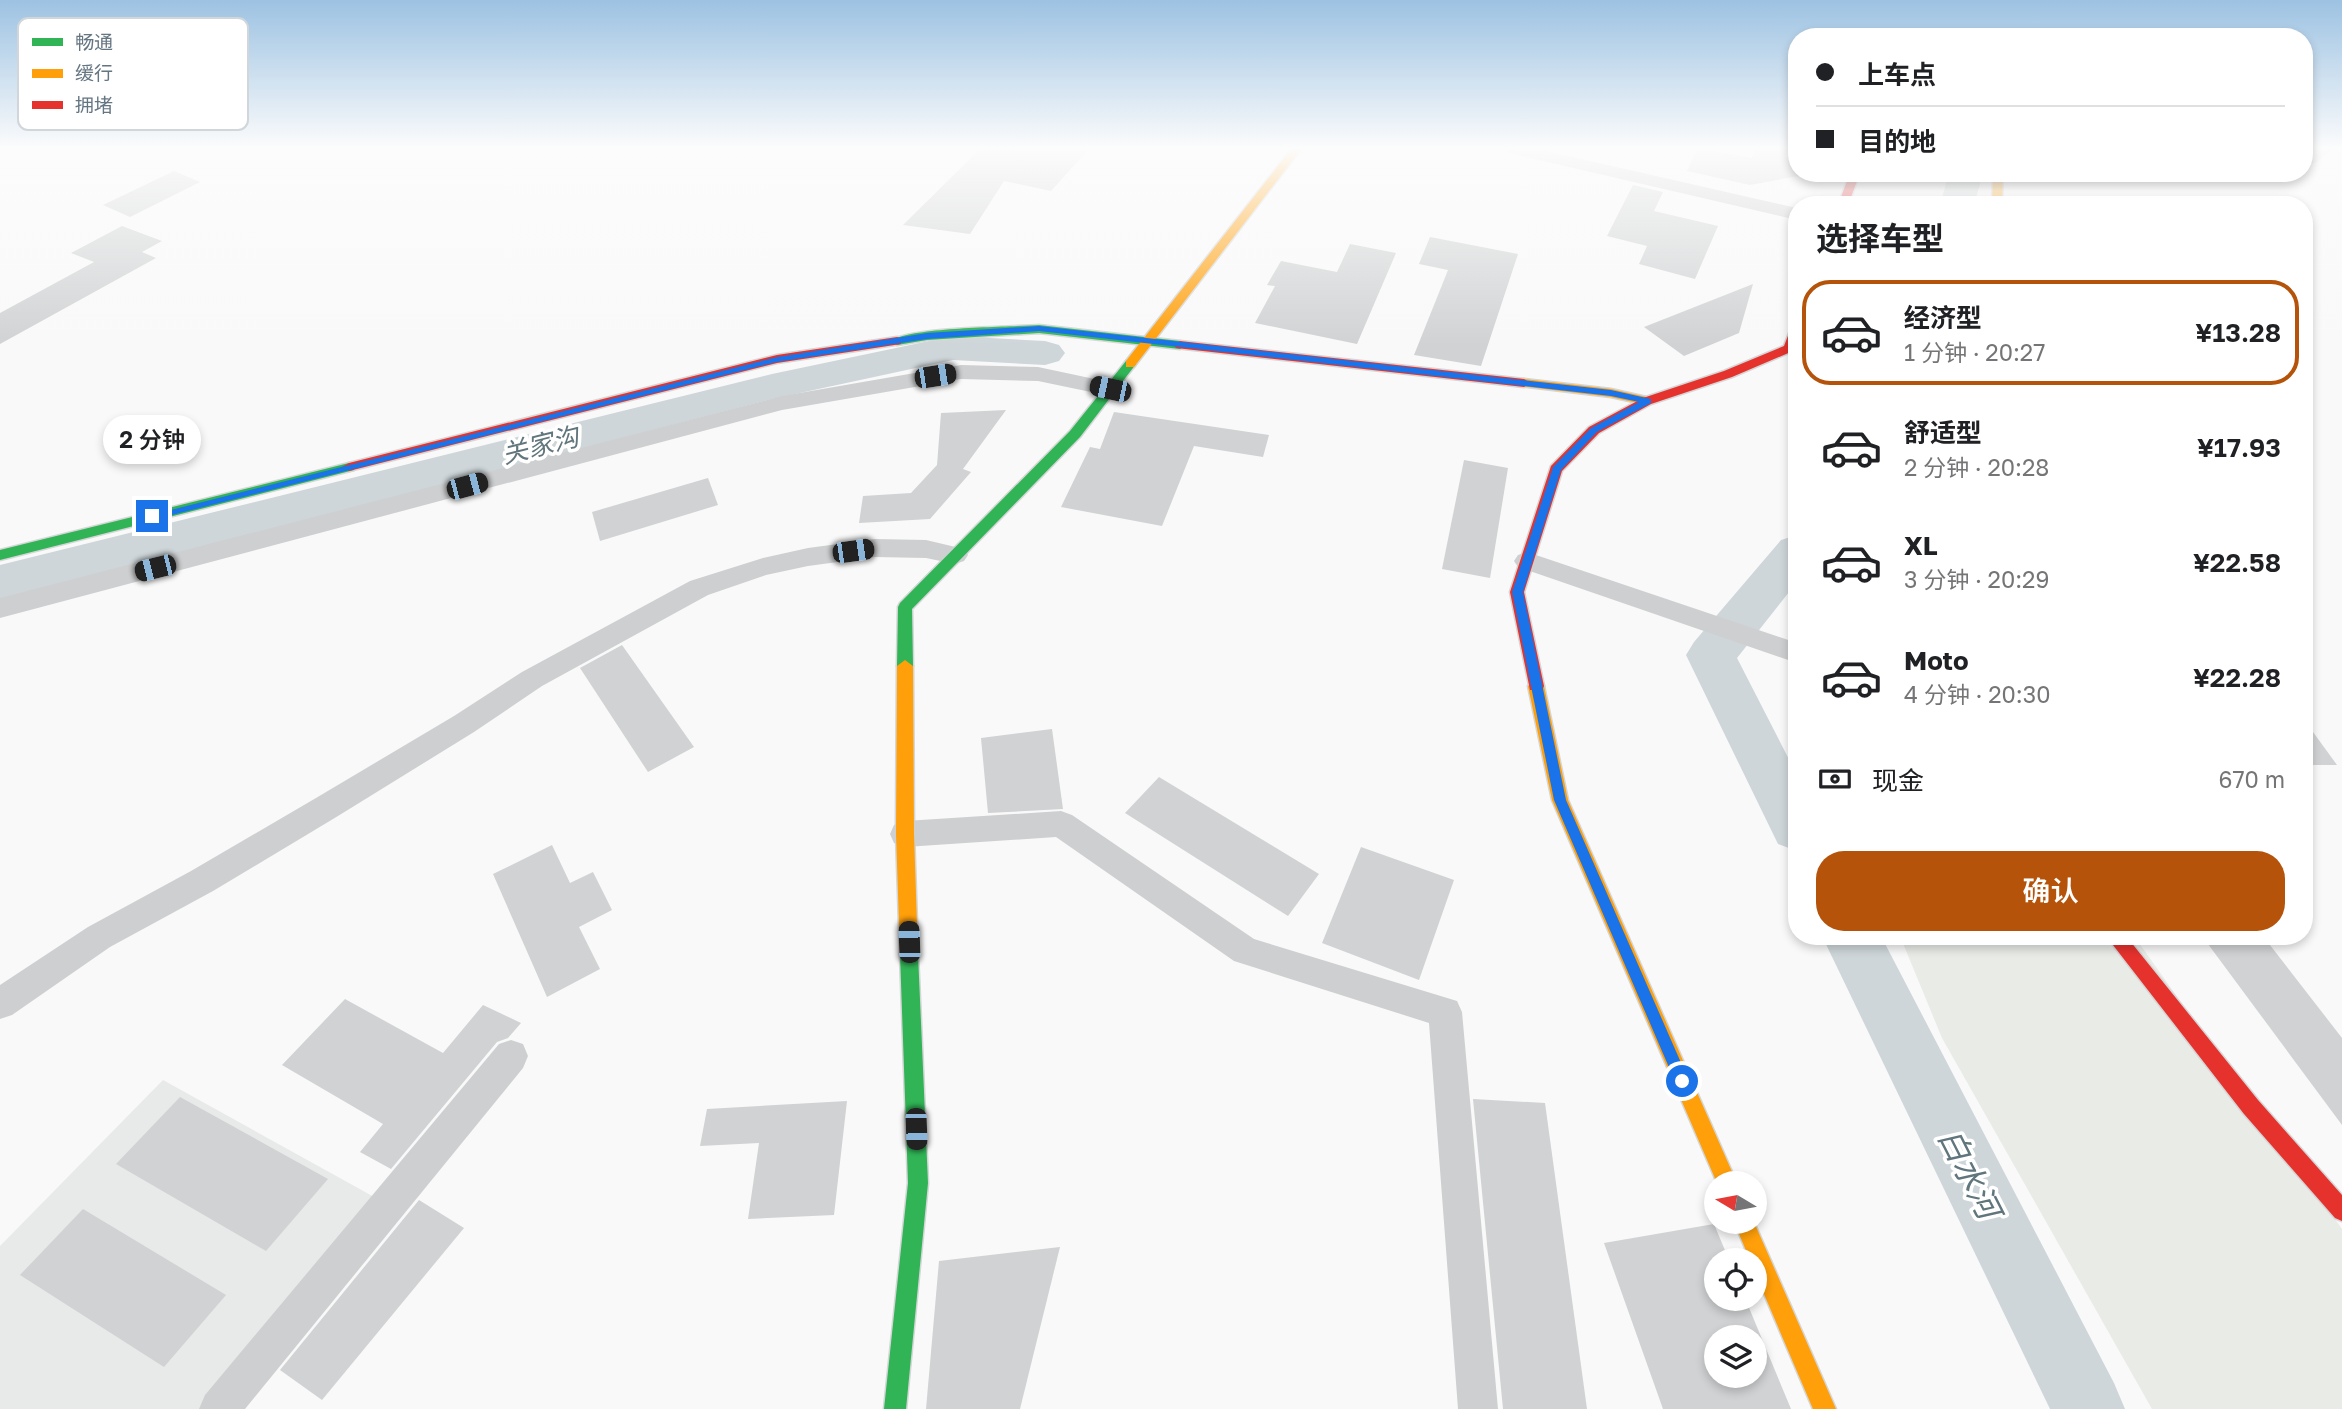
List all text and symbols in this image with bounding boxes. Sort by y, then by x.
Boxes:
legend [18,18,248,130]
text: 畅通 [75,30,113,53]
text: 上车点 [1858,59,1936,90]
text: 缓行 [75,61,113,84]
text: 拥堵 [75,93,113,116]
text: 目的地 [1858,126,1936,157]
text: 选择车型 [1816,219,1944,257]
icon: car [1820,301,1883,364]
text: 经济型 [1904,302,1982,333]
text: ¥13.28 [2195,317,2281,348]
text: 1 分钟 · 20:27 [1904,338,2045,366]
car [913,362,958,390]
car [1088,374,1133,404]
callout: 2 分钟 [103,414,201,463]
icon: car [1820,416,1883,479]
text: 舒适型 [1904,417,1982,448]
water label: 关家沟 [498,420,584,469]
text: 2 分钟 [119,425,185,453]
text: ¥17.93 [2197,432,2281,463]
text: 2 分钟 · 20:28 [1904,453,2049,481]
car [444,470,491,502]
route end [136,500,168,532]
text: XL [1904,530,1938,561]
icon: car [1820,531,1883,594]
car [831,538,876,564]
text: ¥22.58 [2193,547,2281,578]
car [133,553,178,583]
text: 3 分钟 · 20:29 [1904,565,2049,593]
text: Moto [1904,645,1969,676]
icon: car [1820,646,1883,709]
text: ¥22.28 [2193,662,2281,693]
text: 4 分钟 · 20:30 [1904,680,2050,708]
icon: cash [1816,760,1854,798]
text: 现金 [1872,765,1924,796]
text: 670 m [2219,765,2285,793]
button: 确认 [1816,851,2285,931]
car [898,921,921,963]
route start [1666,1065,1698,1097]
car [905,1108,928,1150]
water label: 白水河 [1931,1122,2011,1230]
north arrow [1704,1171,1768,1234]
map controls [1704,1171,1767,1388]
button: locate [1704,1248,1767,1311]
button: layers [1704,1325,1767,1388]

